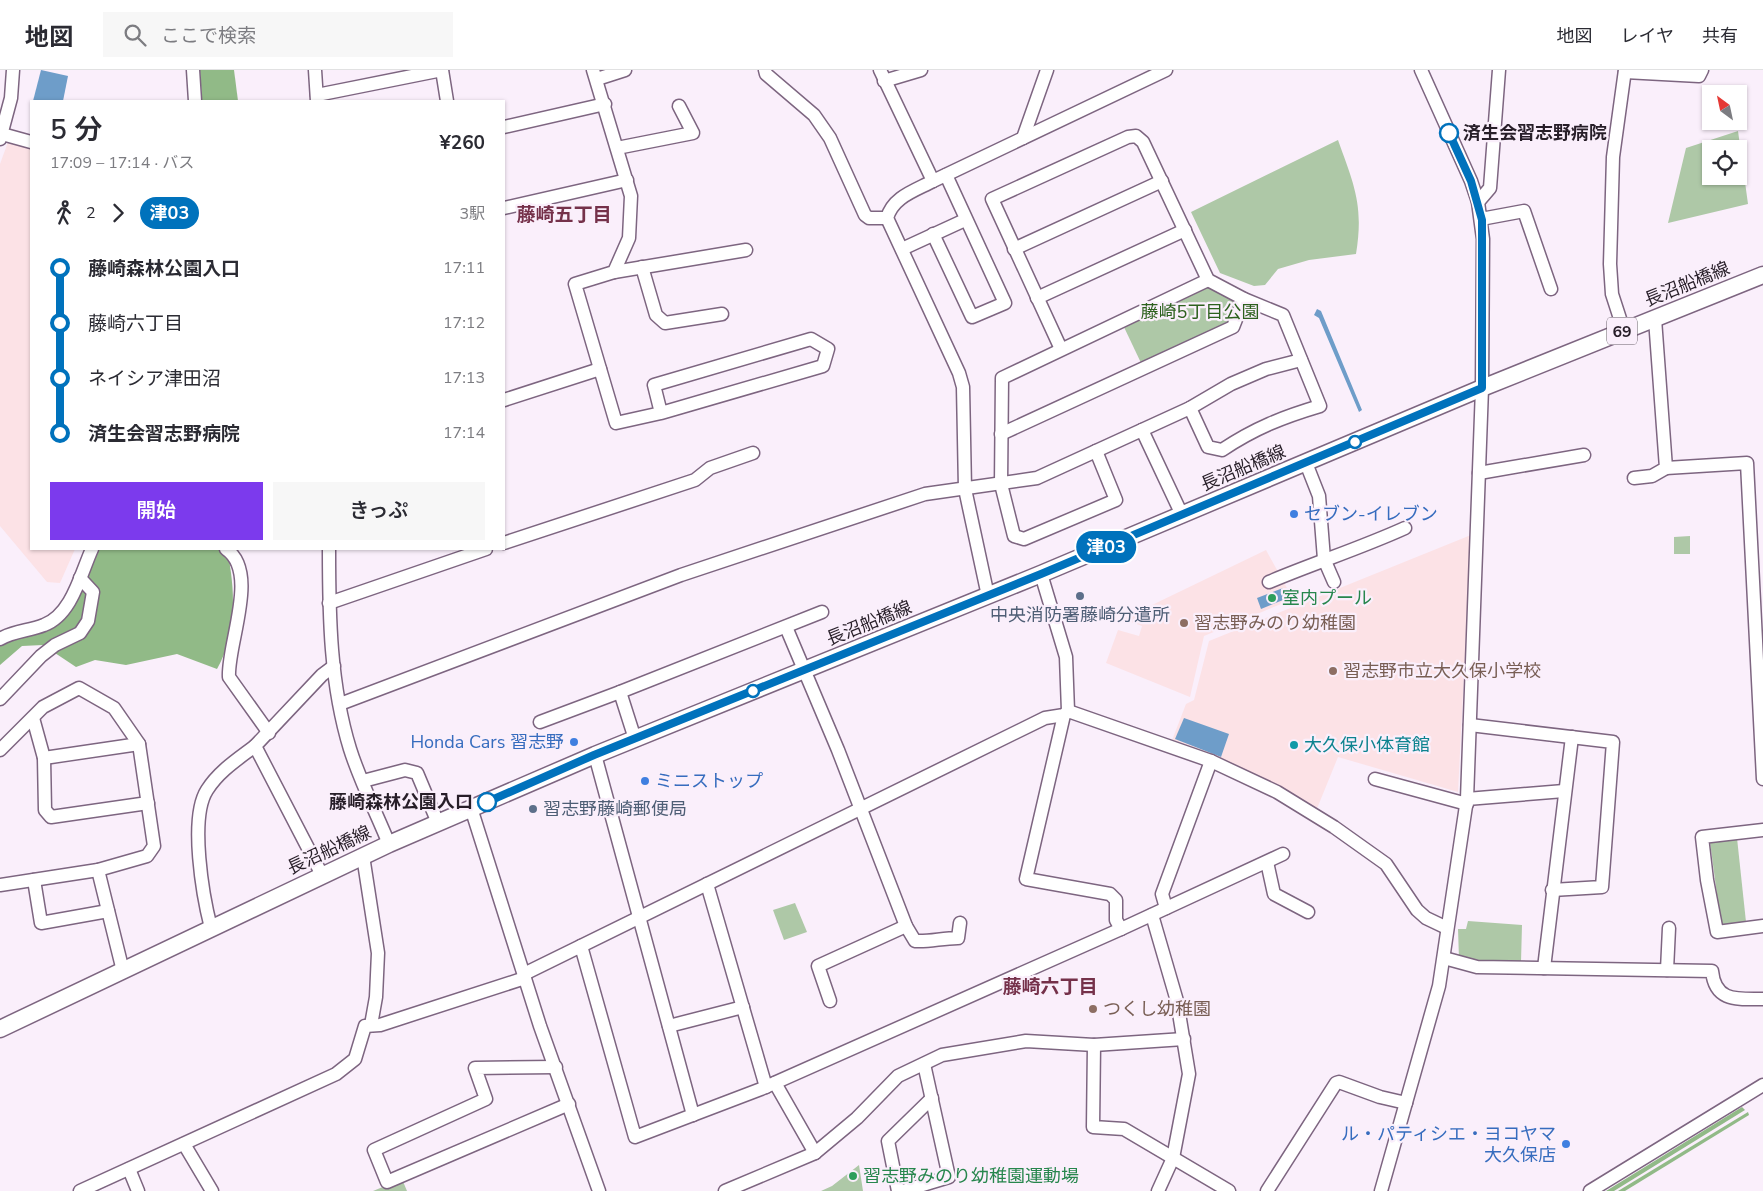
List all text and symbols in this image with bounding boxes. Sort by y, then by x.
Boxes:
search box [103,12,453,57]
text: 地図 [25,21,73,53]
icon: search [121,21,149,49]
text: ここで検索 [161,23,256,49]
text: 地図 [1557,24,1593,48]
text: レイヤ [1621,24,1674,48]
text: 共有 [1702,24,1738,48]
north arrow [1702,85,1748,130]
map controls [1702,85,1747,185]
text: 5 分 [50,111,102,149]
place label: 済生会習志野病院 [1463,121,1607,145]
marker: 済生会習志野病院 [1439,123,1459,143]
text: ¥260 [439,130,485,156]
button: locate [1702,140,1747,185]
text: 17:09 – 17:14 · バス [50,152,194,174]
icon: walk [50,199,78,227]
icon: forward [104,199,132,227]
text: 津03 [150,201,189,225]
text: 2 [86,202,96,224]
district label: 藤崎五丁目 [516,202,612,228]
text: 3駅 [459,203,485,225]
text: 藤崎森林公園入口 [88,256,240,282]
street label: 長沼船橋線 [1641,256,1733,312]
text: 17:11 [443,257,485,279]
park label: 藤崎5丁目公園 [1141,300,1259,324]
text: 藤崎六丁目 [88,311,183,337]
text: 17:12 [443,312,485,334]
road number: 69 [1607,318,1637,344]
text: ネイシア津田沼 [88,366,221,392]
text: 17:13 [443,367,485,389]
text: 済生会習志野病院 [88,421,240,447]
text: 17:14 [443,422,485,444]
unlabelled marker [1348,435,1362,449]
street label: 長沼船橋線 [1197,439,1289,497]
button: 開始 [50,482,263,540]
button: きっぷ [273,482,485,540]
place label: セブン-イレブン [1304,502,1438,526]
marker: セブン-イレブン [1288,508,1300,520]
line badge: 津03 [1077,531,1135,563]
text: 津03 [1086,535,1126,559]
place label: 室内プール [1282,586,1372,610]
marker: 中央消防署藤崎分遣所 [1074,590,1086,602]
marker: 室内プール [1266,592,1278,604]
street label: 長沼船橋線 [823,595,915,651]
place label: 中央消防署藤崎分遣所 [990,603,1170,627]
place label: 習志野みのり幼稚園 [1194,611,1356,635]
marker: 習志野みのり幼稚園 [1178,617,1190,629]
place label: 習志野市立大久保小学校 [1343,659,1541,683]
marker: 習志野市立大久保小学校 [1327,665,1339,677]
unlabelled marker [746,684,760,698]
place label: Honda Cars 習志野 [410,730,564,754]
place label: 大久保小体育館 [1304,733,1430,757]
marker: Honda Cars 習志野 [568,736,580,748]
marker: 大久保小体育館 [1288,739,1300,751]
place label: ミニストップ [655,769,763,793]
marker: ミニストップ [639,775,651,787]
place label: 藤崎森林公園入口 [329,790,473,814]
marker: 藤崎森林公園入口 [477,792,497,812]
place label: 習志野藤崎郵便局 [543,797,687,821]
marker: 習志野藤崎郵便局 [527,803,539,815]
street label: 長沼船橋線 [283,820,375,880]
district label: 藤崎六丁目 [1002,974,1098,1000]
place label: つくし幼稚園 [1103,997,1211,1021]
marker: つくし幼稚園 [1087,1003,1099,1015]
place label: ル・パティシエ・ヨコヤマ 大久保店 [1341,1122,1556,1167]
marker: ル・パティシエ・ヨコヤマ 大久保店 [1560,1138,1572,1150]
place label: 習志野みのり幼稚園運動場 [863,1164,1079,1188]
marker: 習志野みのり幼稚園運動場 [847,1170,859,1182]

